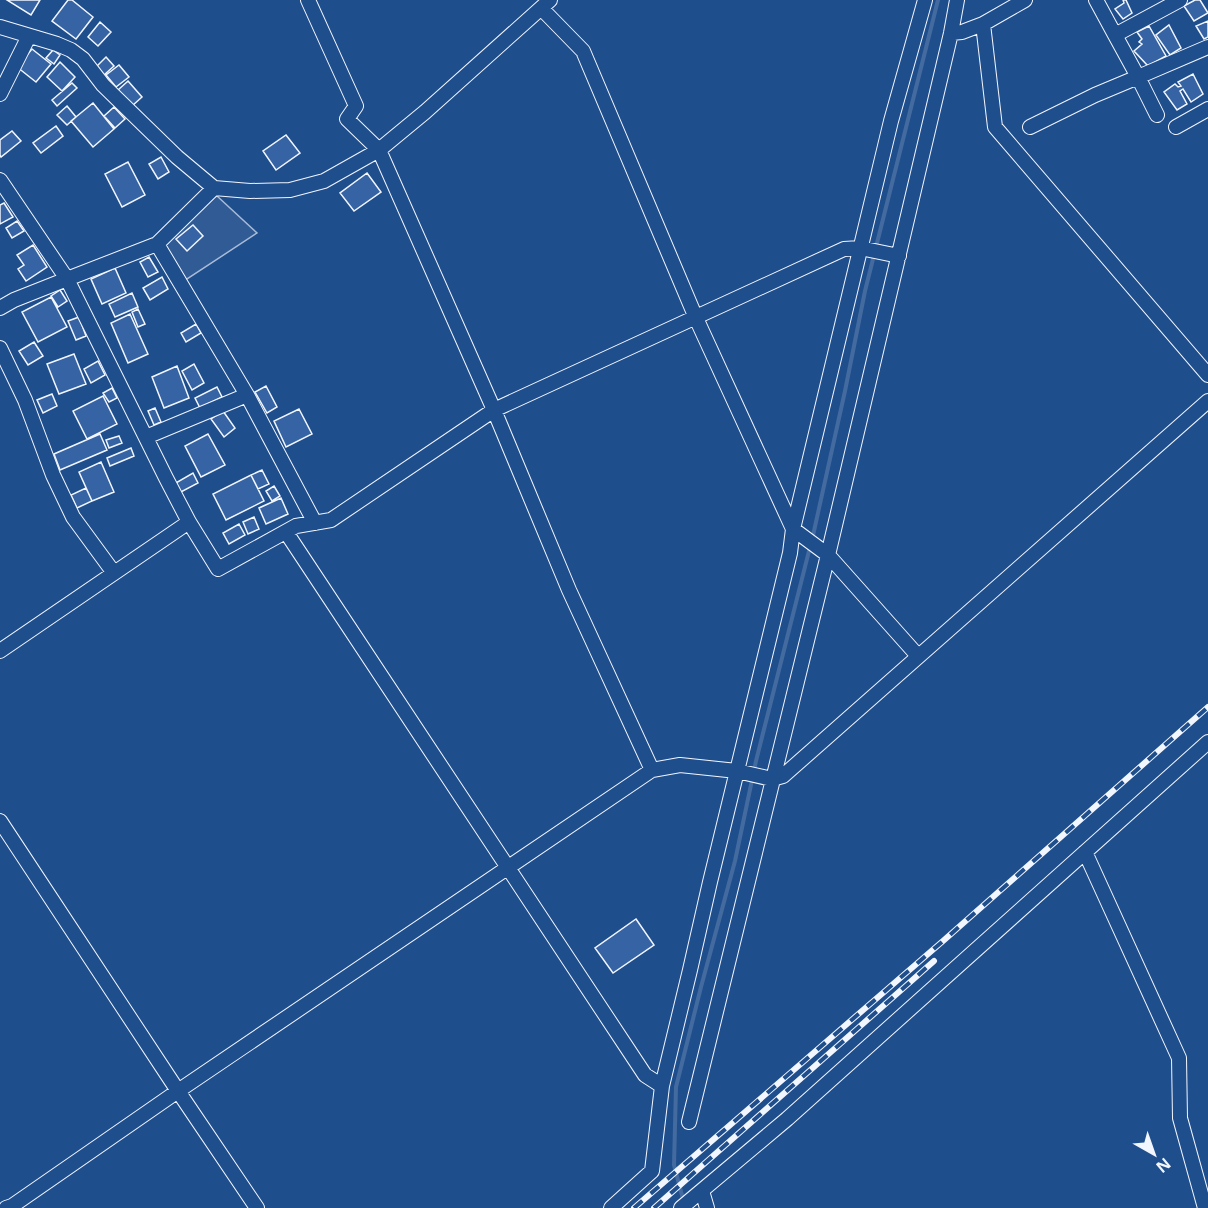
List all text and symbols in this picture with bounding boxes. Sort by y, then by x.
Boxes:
north arrow [1124,1124,1184,1184]
text: N [1152,1153,1176,1178]

